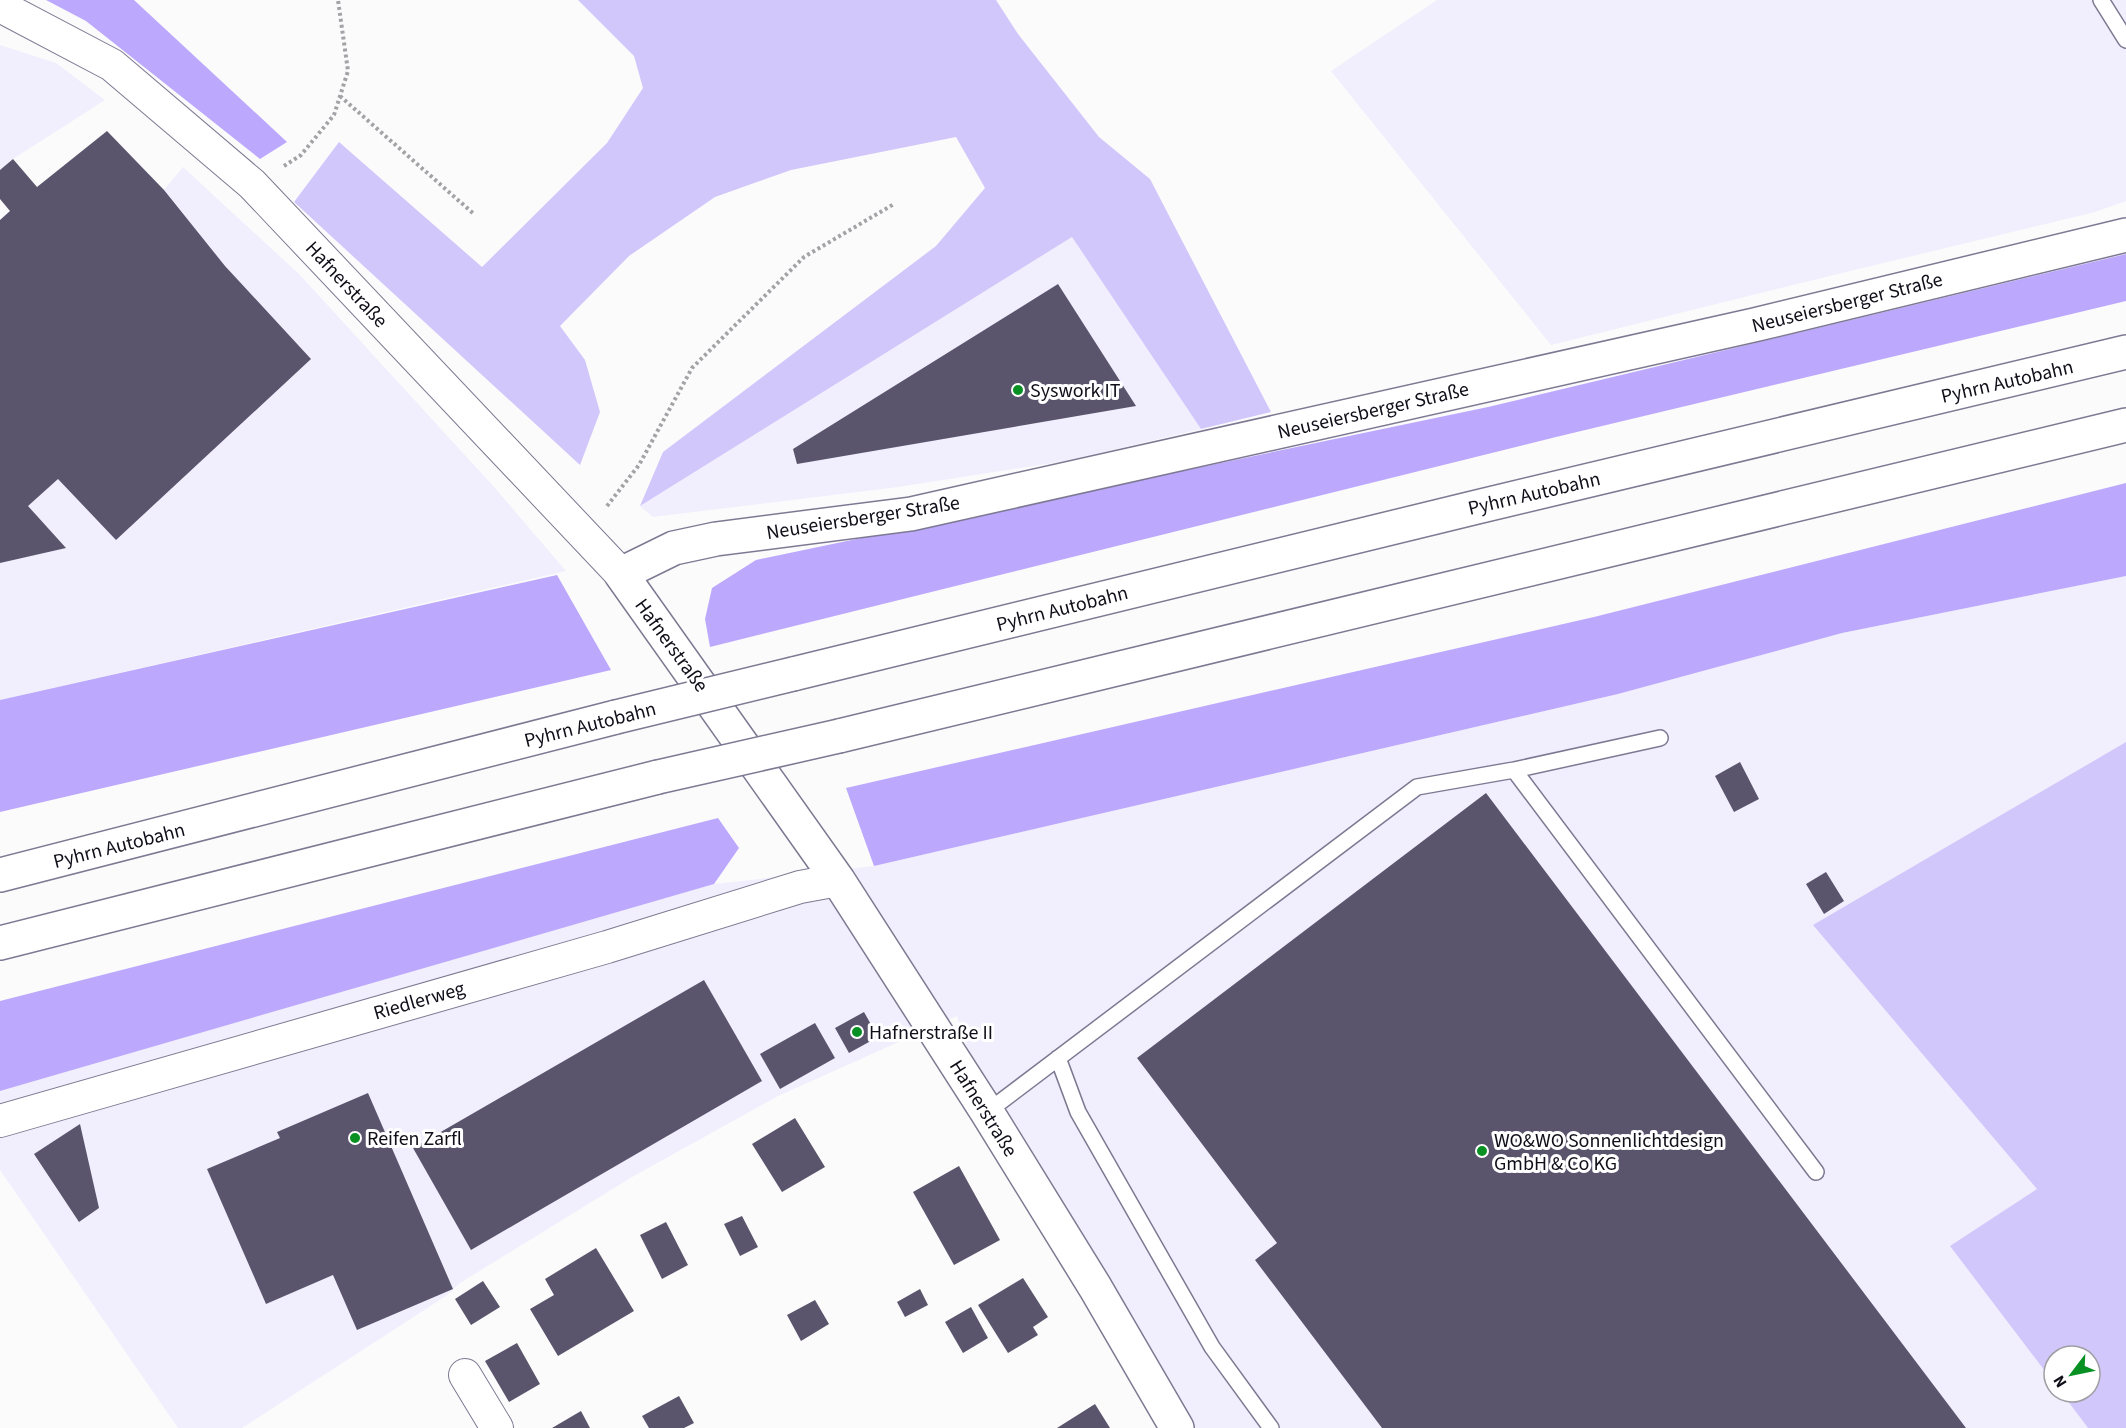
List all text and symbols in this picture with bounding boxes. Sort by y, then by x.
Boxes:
street label: Hafnerstraße [299,235,394,334]
street label: Neuseiersberger Straße [1749,266,1946,340]
street label: Pyhrn Autobahn [1938,353,2076,411]
street label: Neuseiersberger Straße [1275,375,1472,447]
place label: Syswork IT [1030,377,1121,405]
marker: Syswork IT [1011,383,1025,397]
street label: Pyhrn Autobahn [1465,465,1603,523]
street label: Neuseiersberger Straße [764,489,962,547]
street label: Pyhrn Autobahn [993,579,1131,639]
street label: Hafnerstraße [628,593,715,698]
street label: Pyhrn Autobahn [521,695,659,755]
street label: Pyhrn Autobahn [50,816,188,876]
street label: Riedlerweg [370,975,468,1027]
place label: Hafnerstraße II [869,1019,993,1047]
marker: Hafnerstraße II [850,1025,864,1039]
street label: Hafnerstraße [942,1055,1024,1162]
place label: Reifen Zarfl [367,1125,462,1153]
place label: WO&WO Sonnenlichtdesign GmbH & Co KG [1494,1127,1724,1178]
marker: Reifen Zarfl [348,1131,362,1145]
marker: WO&WO Sonnenlichtdesign GmbH & Co KG [1475,1144,1489,1158]
north arrow [2042,1344,2102,1404]
text: N [2048,1371,2072,1392]

